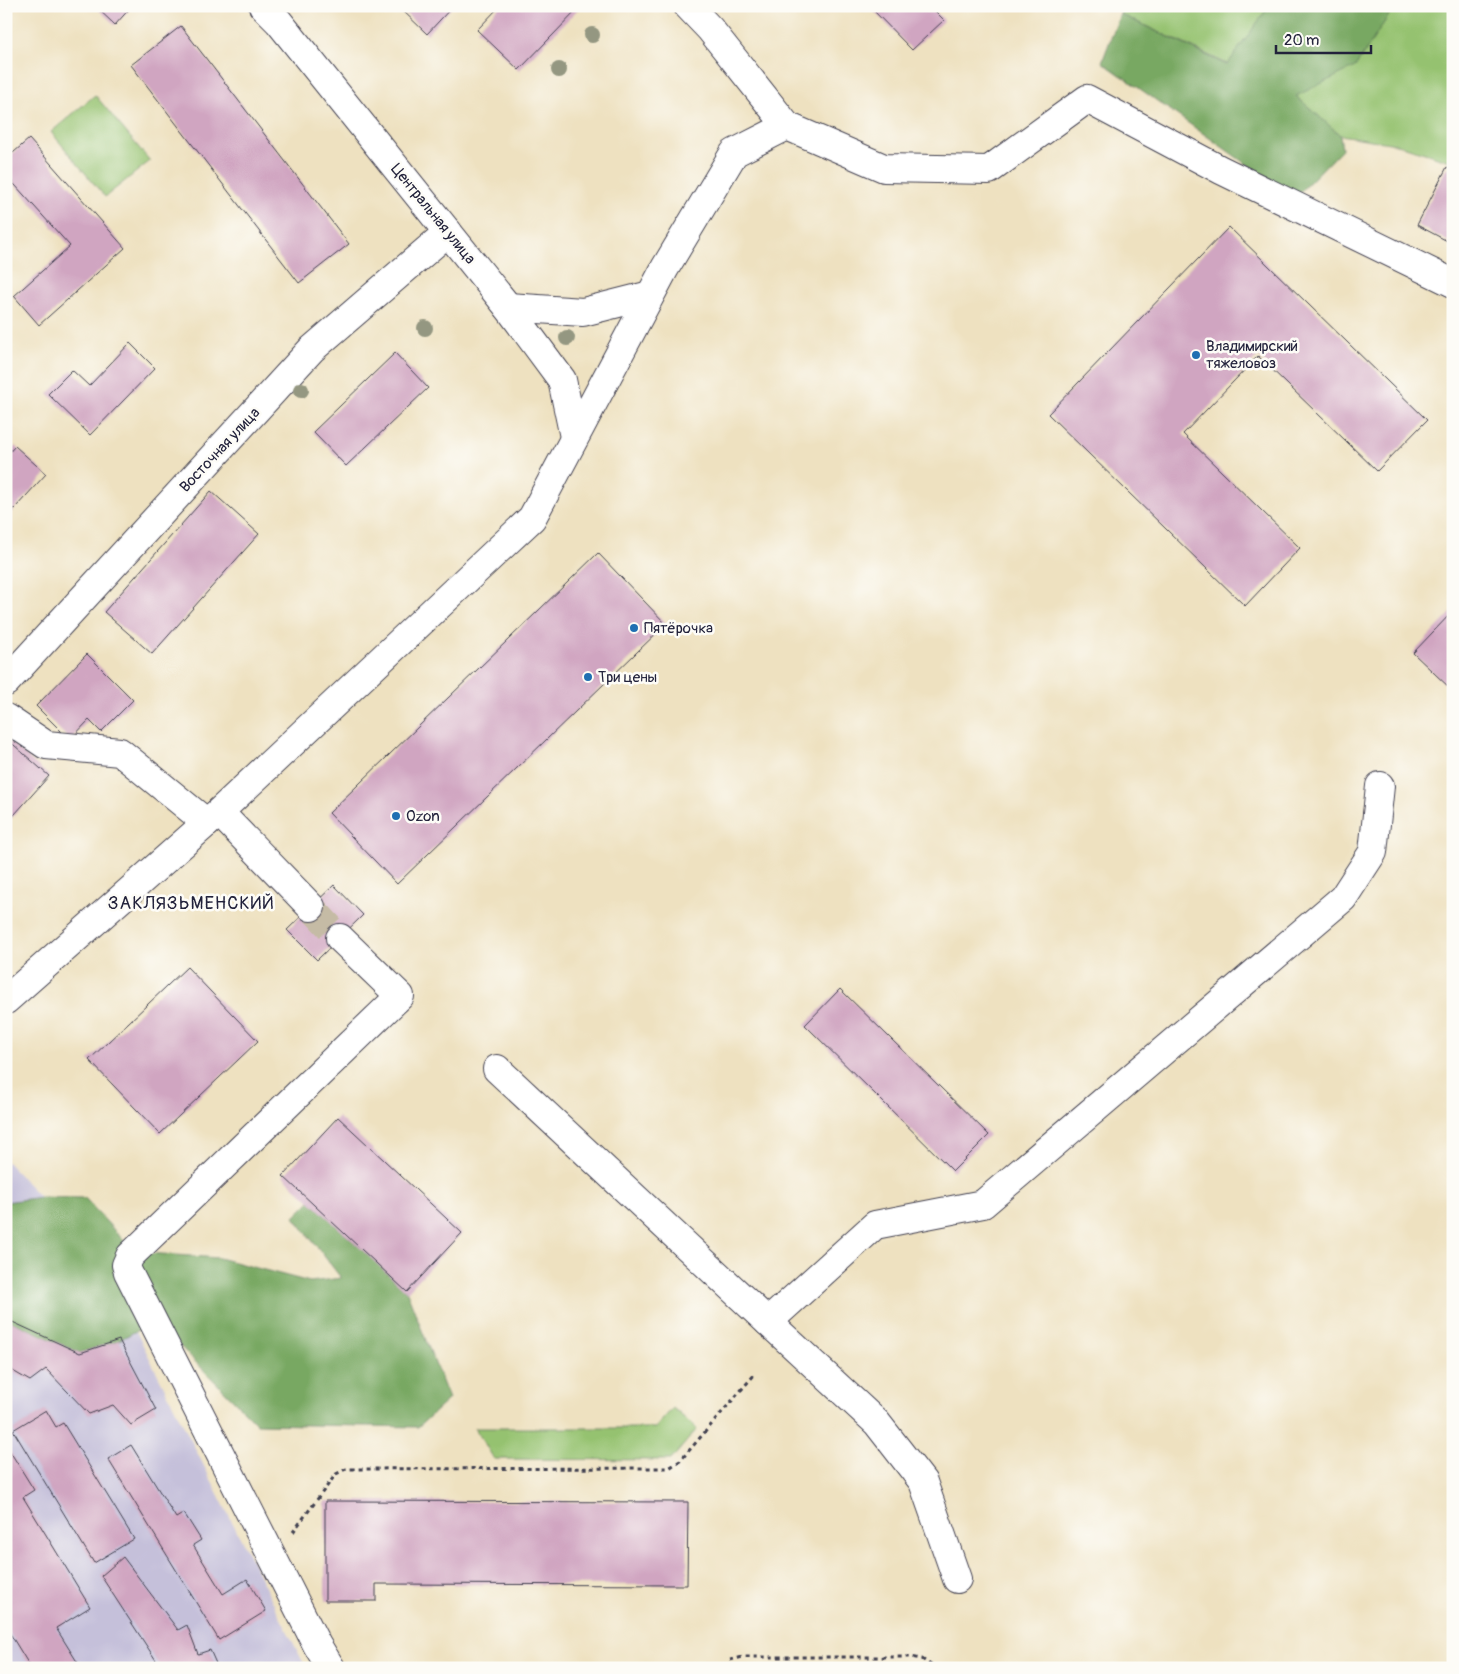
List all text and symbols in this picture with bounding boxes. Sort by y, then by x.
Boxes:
scale bar [1276,22,1372,54]
text: 20 m [1284,31,1319,50]
street label: Центральная улица [387,160,479,268]
place label: Владимирский тяжеловоз [1206,337,1298,373]
marker: Владимирский тяжеловоз [1190,349,1202,361]
street label: Восточная улица [176,404,264,496]
place label: Пятёрочка [644,619,713,638]
marker: Пятёрочка [628,622,640,634]
place label: Три цены [598,668,657,687]
marker: Три цены [582,671,594,683]
place label: Ozon [406,807,440,826]
marker: Ozon [390,810,402,822]
district label: ЗАКЛЯЗЬМЕНСКИЙ [108,892,274,915]

